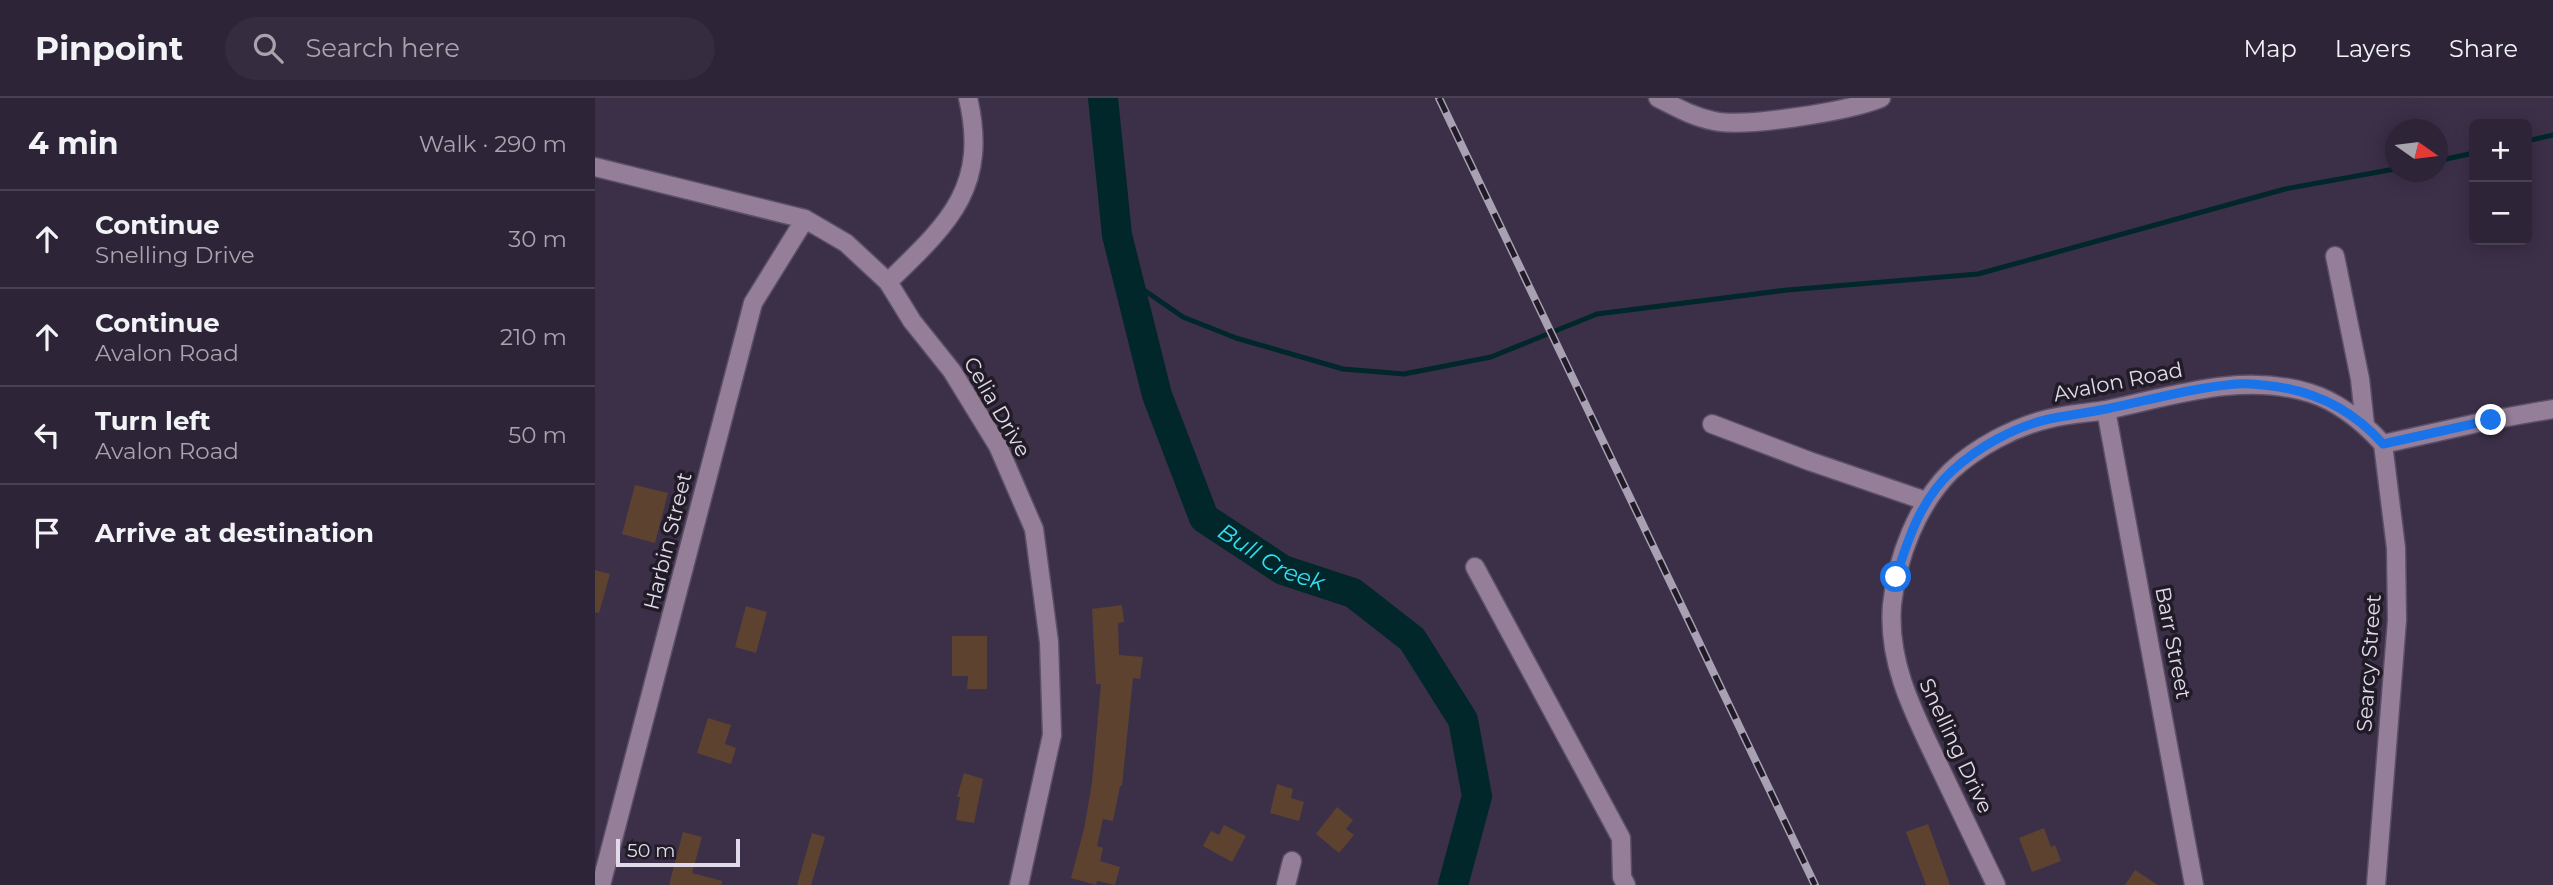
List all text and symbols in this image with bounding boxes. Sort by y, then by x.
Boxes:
search box [225,17,715,80]
text: Pinpoint [35,28,183,68]
icon: search [249,29,287,67]
text: Search here [305,32,460,64]
text: Map [2243,34,2297,63]
text: Layers [2335,34,2411,63]
text: Share [2449,34,2518,63]
north arrow [2385,119,2448,182]
map controls [2469,119,2532,245]
button: + [2469,119,2532,182]
text: 4 min [28,125,118,162]
text: Walk · 290 m [419,130,567,158]
button: − [2469,182,2532,245]
text: Continue [95,209,220,241]
icon: ahead [28,220,66,258]
text: 30 m [508,225,567,253]
text: Snelling Drive [95,241,255,269]
text: Continue [95,307,220,339]
icon: ahead [28,318,66,356]
text: 210 m [500,323,567,351]
text: Avalon Road [95,339,239,367]
street label: Celia Drive [959,352,1036,461]
street label: Avalon Road [2051,357,2185,406]
route end [2475,404,2506,435]
text: Turn left [95,405,211,437]
icon: left [28,416,66,454]
text: 50 m [508,421,567,449]
text: Avalon Road [95,437,239,465]
street label: Harbin Street [638,470,697,612]
icon: arrive [28,514,66,552]
text: Arrive at destination [95,517,374,549]
water label: Bull Creek [1213,517,1330,597]
route start [1880,561,1911,592]
street label: Barr Street [2150,585,2197,701]
street label: Searcy Street [2351,593,2386,733]
street label: Snelling Drive [1914,674,1999,817]
scale bar [616,836,740,868]
text: 50 m [627,839,675,862]

